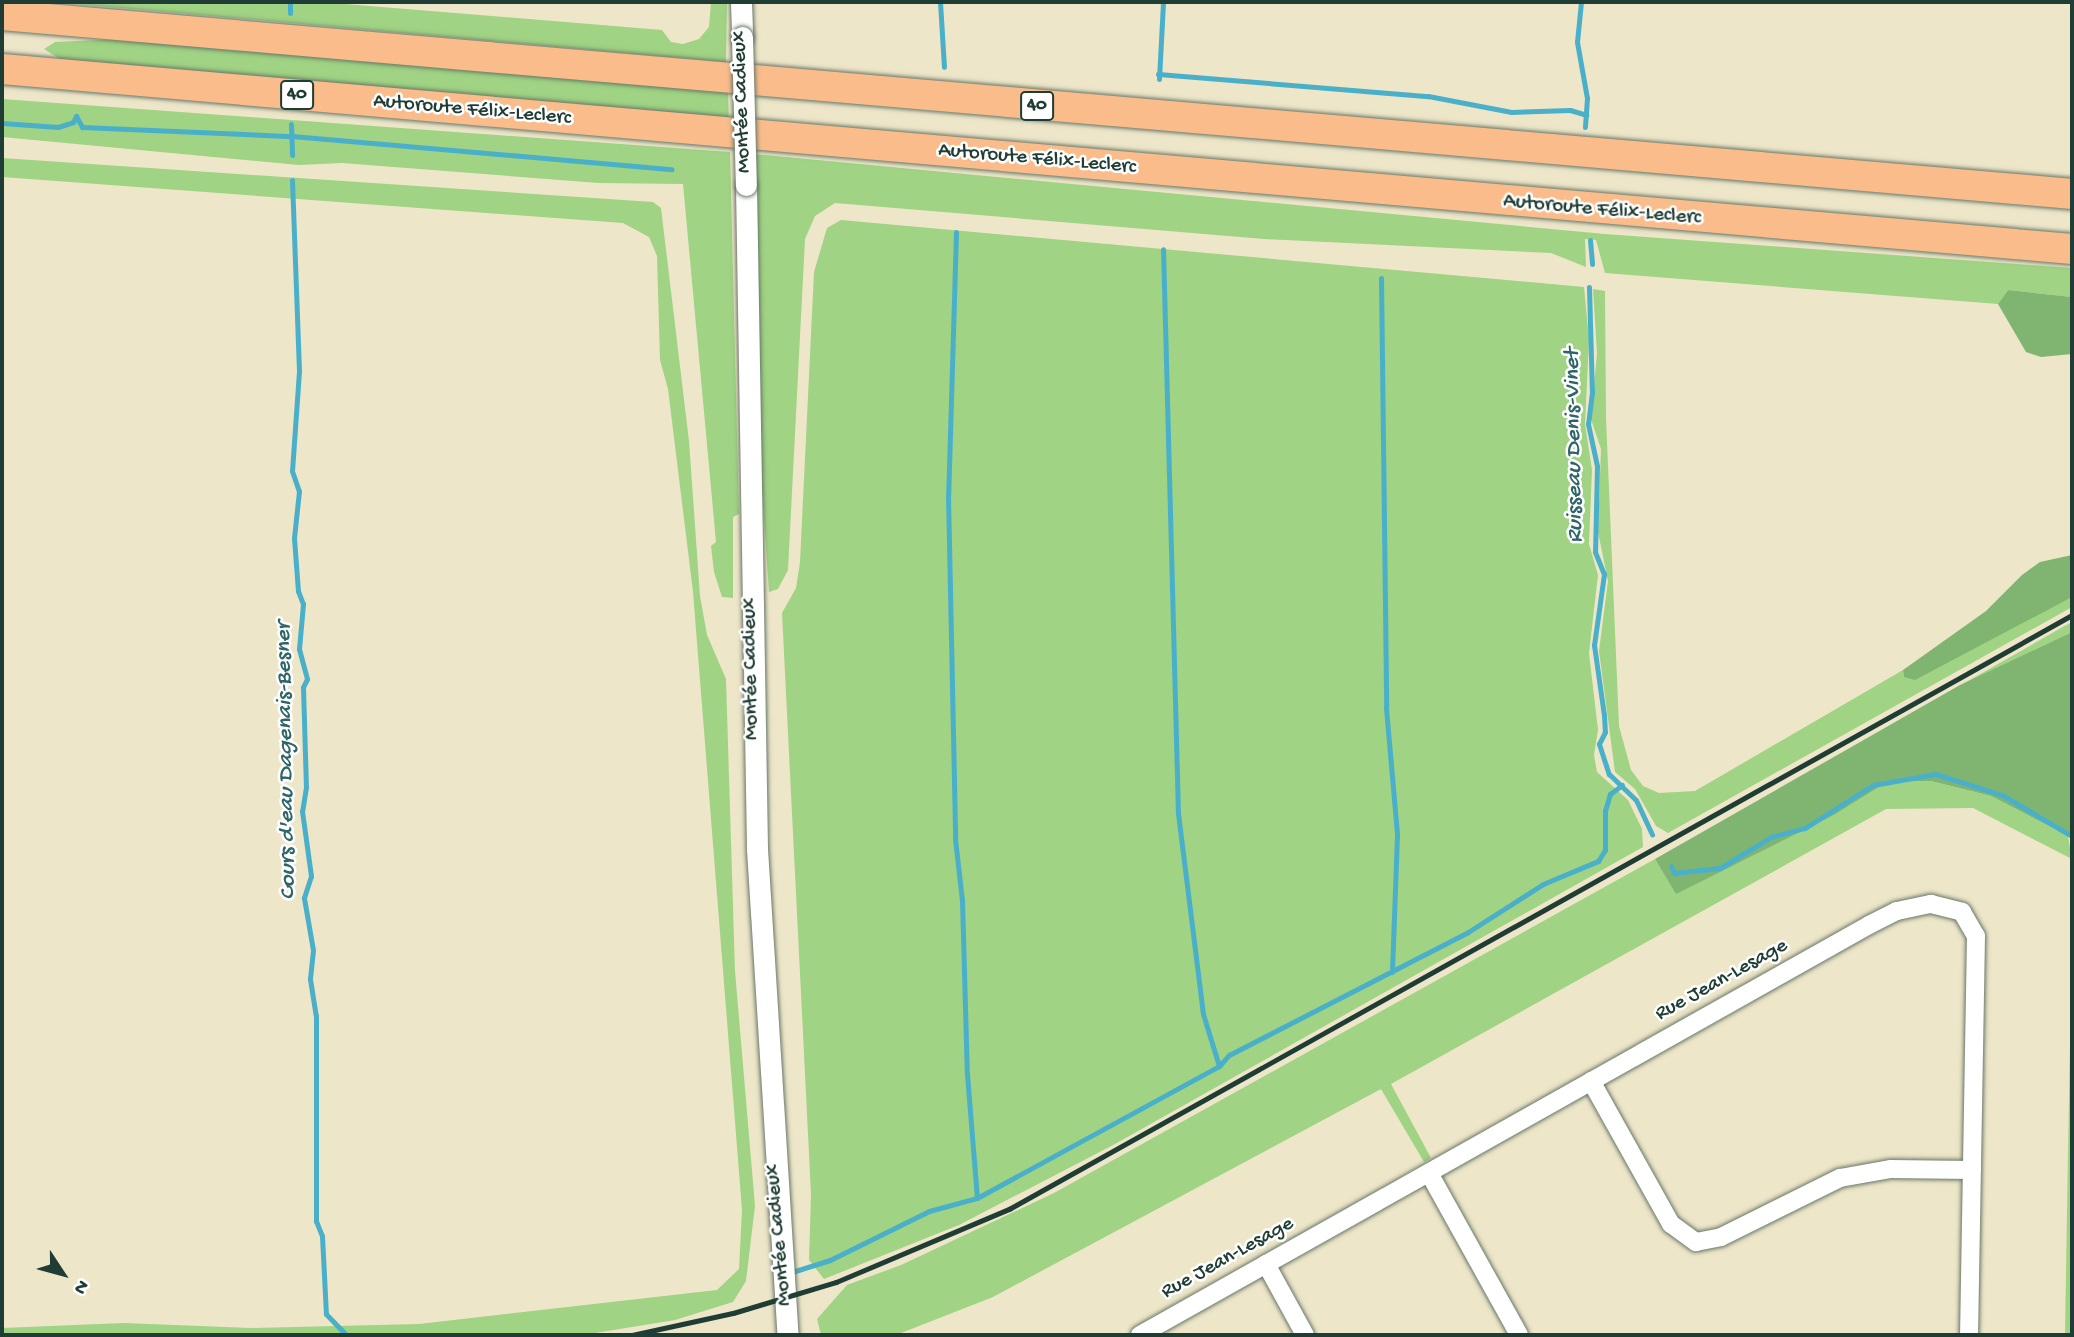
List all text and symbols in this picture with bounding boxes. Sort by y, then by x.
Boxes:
street label: Montée Cadieux [728,30,758,174]
road number: 40 [280,80,314,110]
street label: Autoroute Félix-Leclerc [372,90,572,132]
road number: 40 [1020,90,1054,122]
street label: Autoroute Félix-Leclerc [937,139,1137,181]
street label: Autoroute Félix-Leclerc [1502,190,1702,232]
water label: Ruisseau Denis-Vinet [1560,349,1590,543]
street label: Montée Cadieux [738,598,766,740]
water label: Cours d'eau Dagenais-Besner [271,622,303,900]
street label: Rue Jean-Lesage [1651,934,1793,1028]
street label: Montée Cadieux [761,1163,799,1307]
street label: Rue Jean-Lesage [1157,1212,1299,1306]
north arrow [28,1239,98,1309]
text: N [67,1275,93,1298]

